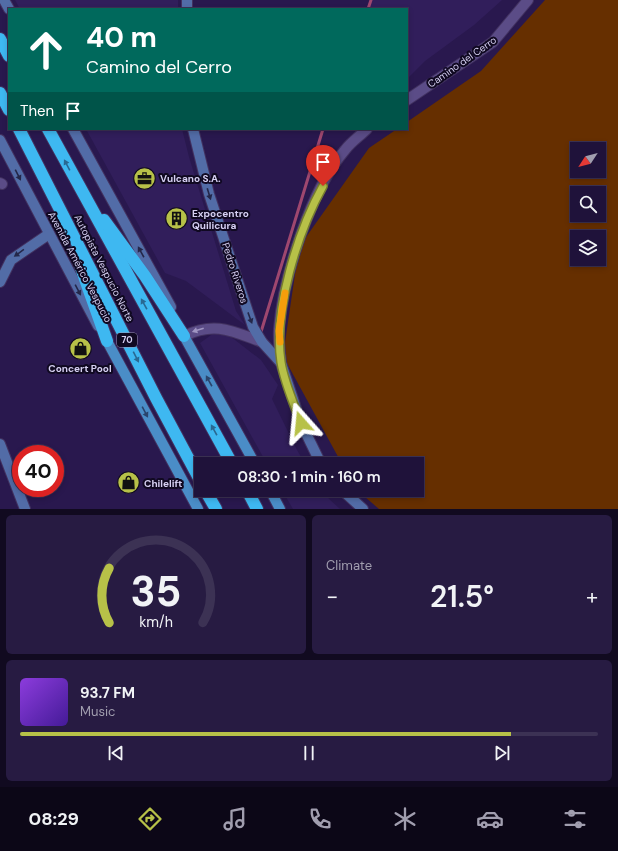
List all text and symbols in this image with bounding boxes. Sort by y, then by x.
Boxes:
text: 40 m [86,19,157,56]
icon: ahead [20,24,72,76]
street label: Camino del Cerro [425,33,499,91]
text: Camino del Cerro [86,55,232,79]
icon: arrive [62,100,84,122]
text: Then [20,101,54,121]
north arrow [570,142,606,178]
map controls [570,142,606,266]
pin [306,145,340,186]
icon: arrive [312,151,334,173]
one-way arrow [64,159,71,171]
office icon: Vulcano S.A. [131,165,157,191]
one-way arrow [15,169,21,181]
place label: Vulcano S.A. [160,172,221,185]
button: search [570,186,606,222]
one-way arrow [206,188,212,200]
building icon: Expocentro Quilicura [164,206,190,232]
place label: Expocentro Quilicura [192,207,249,232]
street label: Avenida Américo Vespucio [45,209,115,325]
street label: Autopista Vespucio Norte [71,212,137,324]
button: layers [570,230,606,266]
street label: Pedro Riveros [219,241,251,305]
one-way arrow [138,246,144,258]
one-way arrow [14,249,25,258]
one-way arrow [75,284,81,296]
one-way arrow [141,298,148,309]
one-way arrow [247,312,253,324]
one-way arrow [192,328,204,334]
road number: 70 [117,333,137,347]
shop icon: Concert Pool [67,335,93,361]
one-way arrow [133,352,139,363]
place label: Concert Pool [48,362,112,375]
one-way arrow [205,375,212,387]
position arrow [280,402,322,444]
one-way arrow [141,406,148,418]
one-way arrow [210,424,217,436]
speed limit sign: 40 [12,445,64,497]
text: 08:30 · 1 min · 160 m [237,467,381,487]
shop icon: Chilelift [116,470,142,496]
place label: Chilelift [144,477,182,490]
text: Climate [326,557,372,574]
text: 35 [131,564,181,618]
text: 21.5° [430,577,494,616]
text: − [326,582,338,611]
text: + [586,582,598,611]
text: km/h [139,612,173,630]
text: 93.7 FM [80,683,135,703]
text: Music [80,703,115,720]
icon: previous [105,742,127,764]
icon: pause [298,742,320,764]
icon: next [491,742,513,764]
icon: directions [136,805,164,833]
icon: music [221,805,249,833]
icon: phone [306,805,334,833]
icon: climate [391,805,419,833]
icon: car [476,805,504,833]
icon: filters [561,805,589,833]
text: 08:29 [29,807,79,831]

